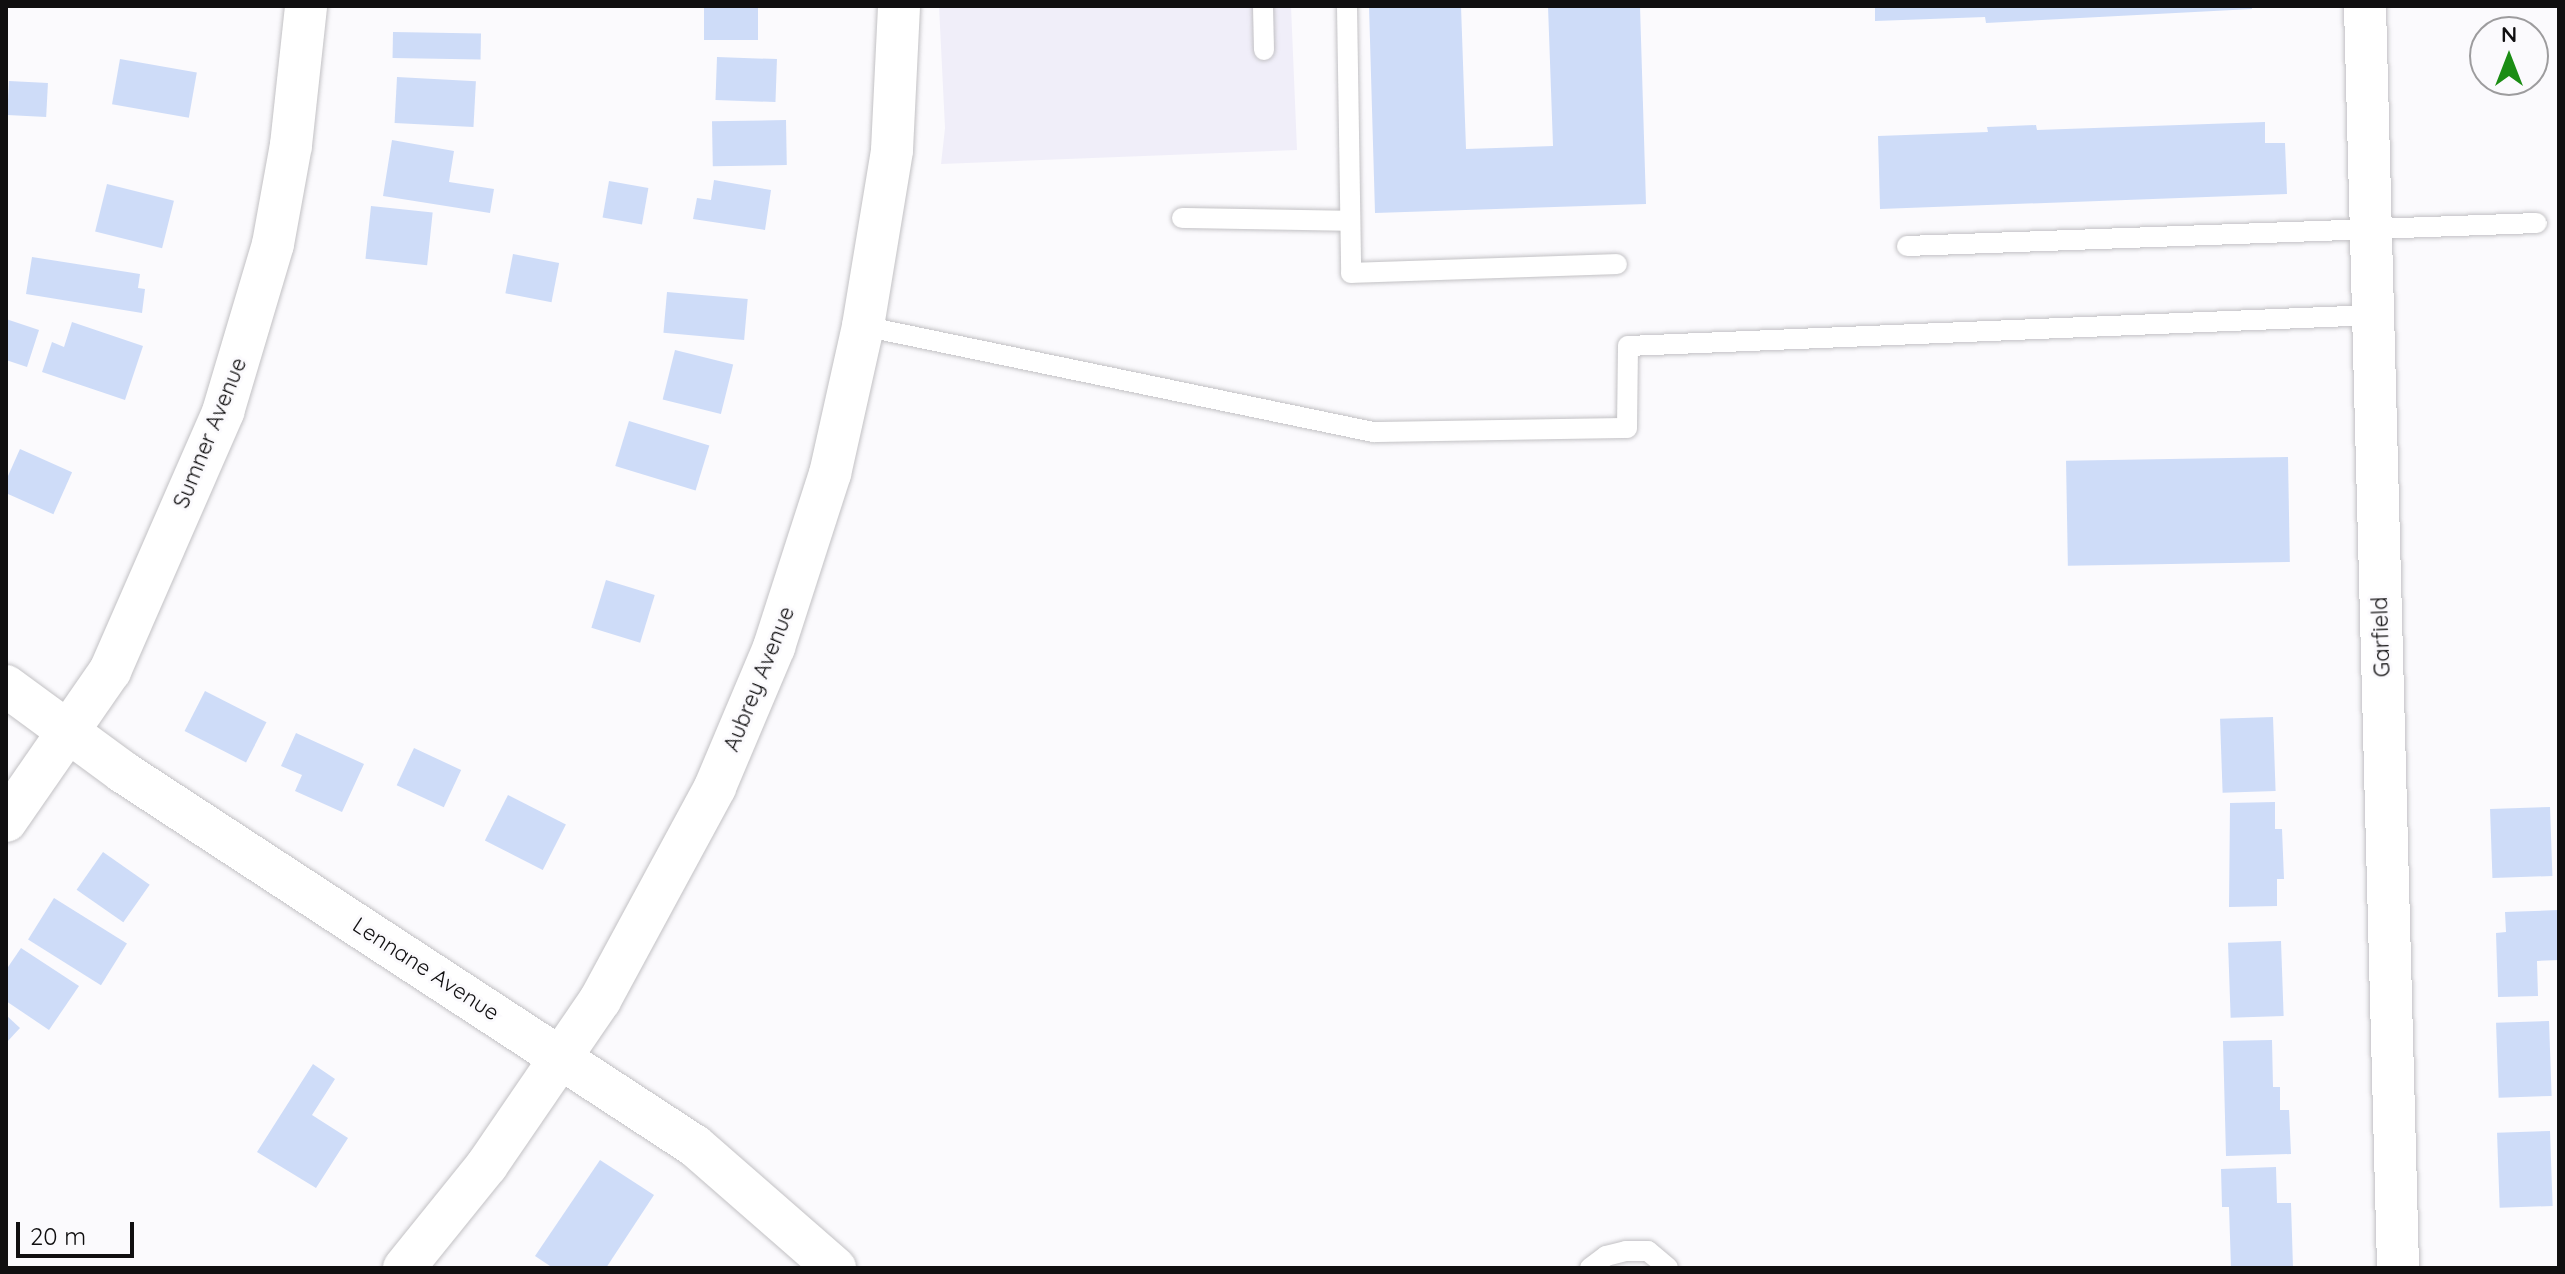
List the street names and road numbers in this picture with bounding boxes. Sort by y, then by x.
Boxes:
street label: Sumner Avenue [168,354,252,512]
street label: Garfield [2366,596,2396,678]
street label: Aubrey Avenue [718,603,800,755]
street label: Lennane Avenue [348,912,504,1026]

